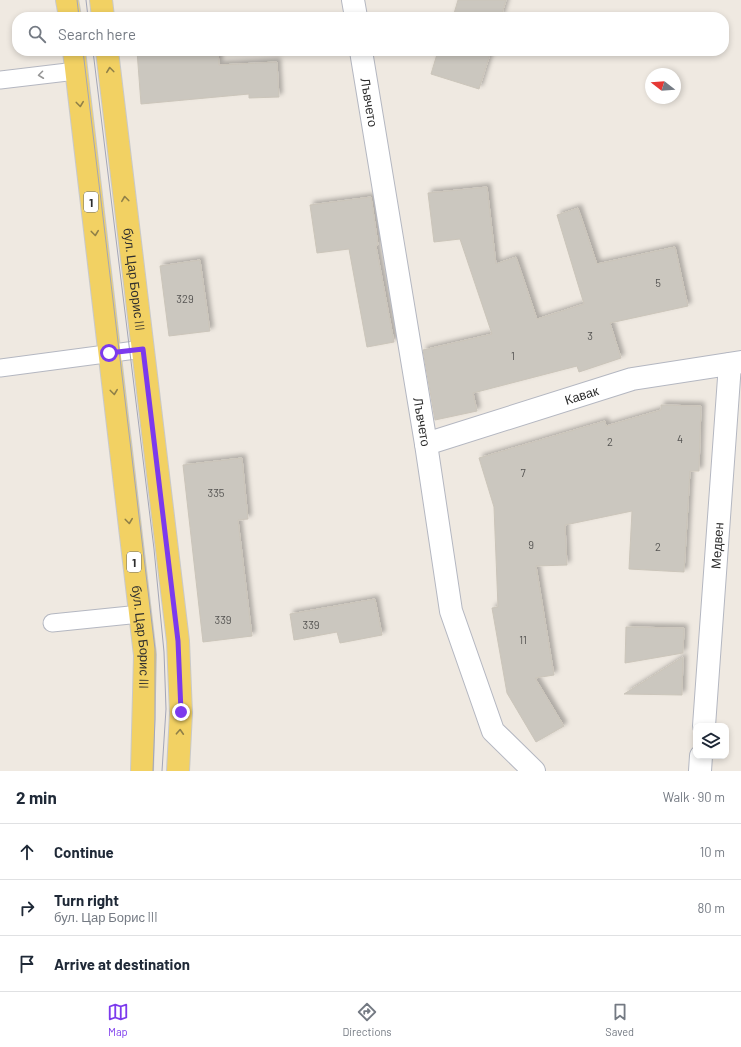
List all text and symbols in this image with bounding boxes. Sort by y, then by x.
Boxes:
search box [12,12,729,56]
icon: search [26,23,48,45]
text: Search here [58,25,136,43]
one-way arrow [105,67,114,73]
north arrow [645,68,681,104]
one-way arrow [38,70,44,79]
street label: Лъвчето [358,77,381,128]
one-way arrow [75,101,84,107]
road number: 1 [84,192,98,212]
one-way arrow [121,196,130,202]
street label: бул. Цар Борис III [120,227,149,332]
one-way arrow [90,230,99,236]
house number: 5 [655,276,661,289]
house number: 329 [176,292,194,305]
house number: 3 [587,329,593,342]
route start [100,344,118,362]
house number: 1 [511,349,515,362]
street label: Кавак [563,382,601,408]
one-way arrow [109,389,118,395]
street label: Лъвчето [410,396,434,448]
house number: 4 [677,432,683,445]
house number: 2 [607,435,613,448]
house number: 7 [520,466,526,479]
house number: 335 [208,486,225,499]
one-way arrow [124,518,133,524]
street label: Медвен [707,522,727,569]
house number: 9 [528,538,534,551]
house number: 2 [655,540,661,553]
road number: 1 [127,552,141,572]
street label: бул. Цар Борис III [129,585,153,689]
house number: 339 [214,613,232,626]
house number: 339 [302,618,320,631]
house number: 11 [519,633,527,646]
route end [172,703,190,721]
map controls [693,723,729,759]
button: layers [693,723,729,759]
one-way arrow [176,729,184,735]
text: 2 min [16,787,57,807]
text: Walk · 90 m [663,789,725,805]
icon: ahead [16,841,38,863]
text: Continue [54,843,114,861]
text: 10 m [700,844,725,860]
text: Turn right [54,891,119,909]
icon: right [16,897,38,919]
text: 80 m [698,900,725,916]
text: бул. Цар Борис III [54,909,158,925]
icon: arrive [16,953,38,975]
text: Arrive at destination [54,955,190,973]
tab: Map [107,1001,129,1038]
tab: Directions [342,1001,392,1038]
tab: Saved [605,1001,634,1038]

